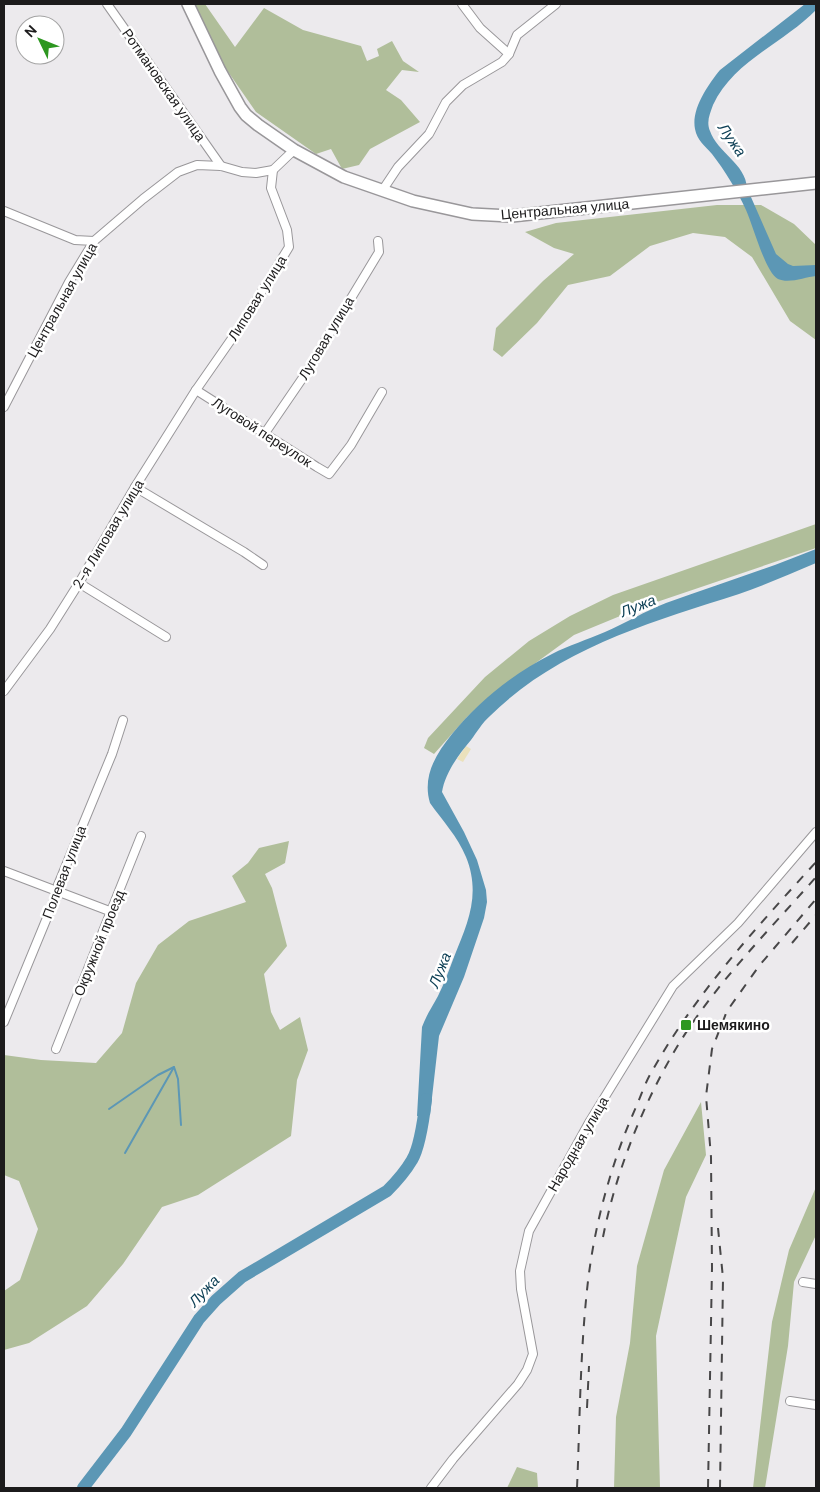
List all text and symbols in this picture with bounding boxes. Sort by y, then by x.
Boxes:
north arrow [15,15,65,65]
text: N [20,21,41,41]
street label: Ротмановская улица [118,25,210,145]
water label: Лужа [713,118,751,161]
street label: Центральная улица [500,194,630,224]
street label: Центральная улица [23,239,101,361]
street label: Липовая улица [224,252,291,344]
street label: Луговая улица [294,293,358,383]
street label: Луговой переулок [209,393,316,471]
street label: 2-я Липовая улица [68,476,148,592]
water label: Лужа [616,590,659,622]
street label: Полевая улица [38,823,90,921]
street label: Окружной проезд [69,887,129,999]
water label: Лужа [423,949,456,992]
place label: Шемякино [697,1016,770,1034]
marker: Шемякино [679,1018,693,1032]
street label: Народная улица [544,1093,613,1195]
water label: Лужа [183,1271,224,1312]

